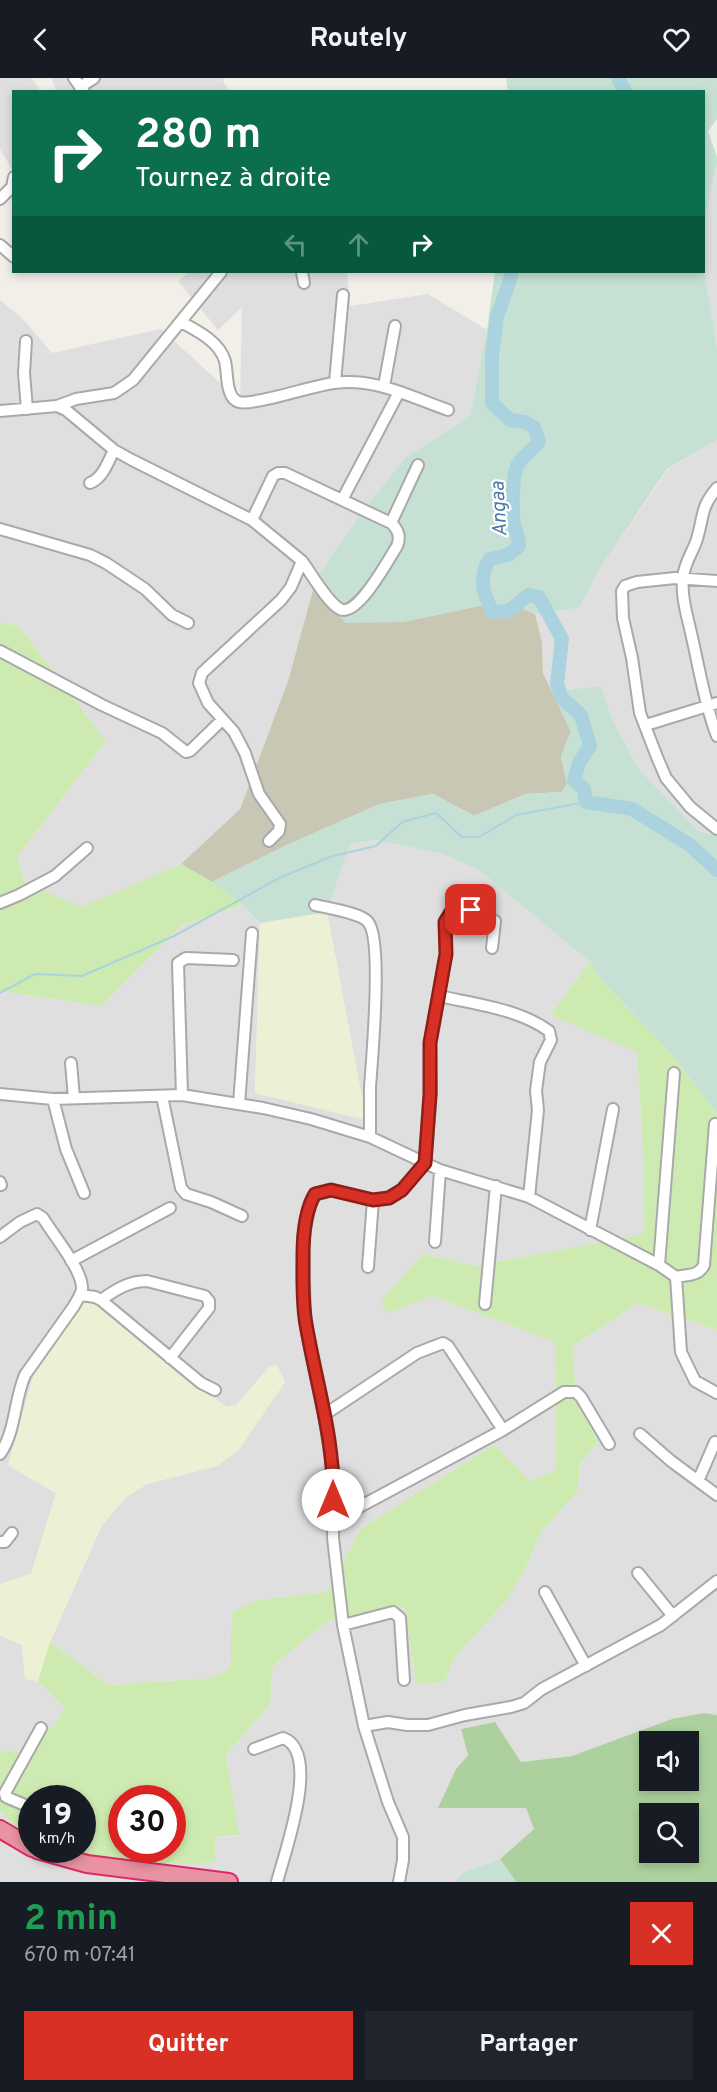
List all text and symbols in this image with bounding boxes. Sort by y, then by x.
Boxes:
text: Routely [310,22,407,56]
icon: back [24,23,57,56]
icon: heart [660,23,693,56]
text: 280 m [135,110,261,163]
icon: right [36,114,114,192]
text: Tournez à droite [135,162,331,196]
icon: left [279,228,312,261]
icon: ahead [342,228,375,261]
icon: right [405,228,438,261]
water label: Angaa [486,480,514,537]
pin [445,884,496,935]
icon: arrive [454,893,487,926]
position arrow [301,1468,365,1532]
map controls [639,1731,699,1863]
button: sound [639,1731,699,1791]
speed limit sign: 30 [108,1785,186,1863]
text: 19 [42,1798,72,1835]
button: search [639,1803,699,1863]
text: km/h [39,1830,75,1849]
text: 2 min [24,1897,118,1943]
button: close [630,1902,693,1965]
text: 670 m · 07:41 [24,1943,136,1969]
button: Quitter [24,2011,353,2080]
button: Partager [365,2011,693,2080]

